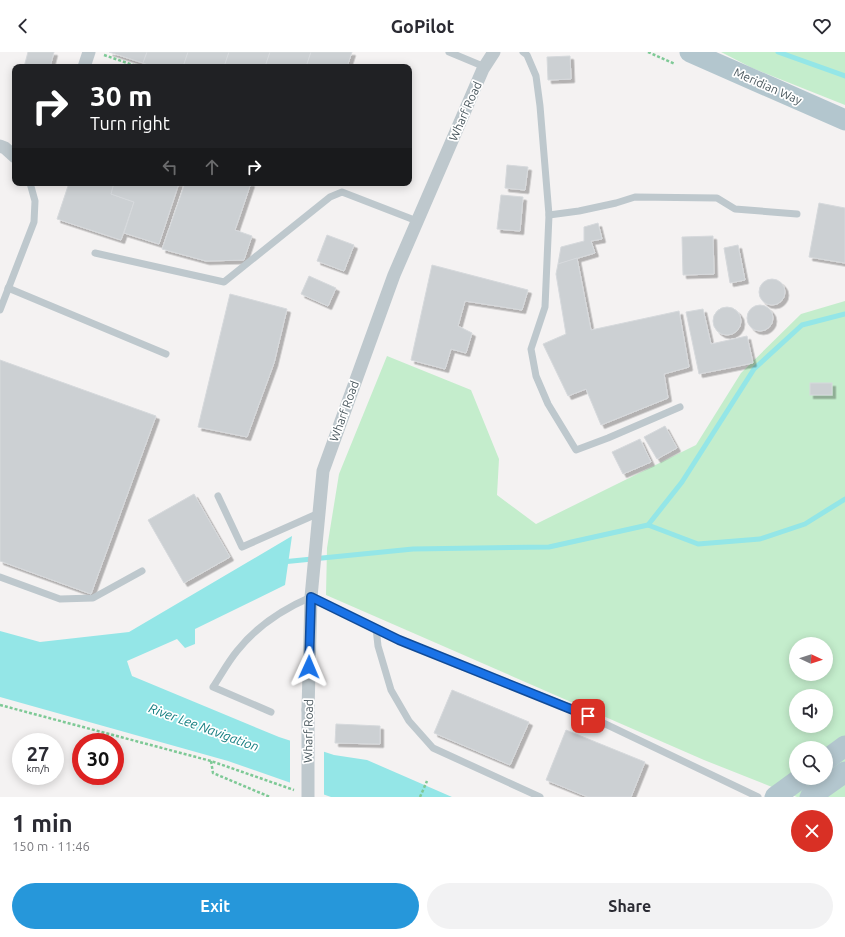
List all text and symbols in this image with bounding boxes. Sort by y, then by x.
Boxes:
icon: back [12,15,34,37]
icon: heart [811,15,833,37]
text: GoPilot [391,16,454,36]
street label: Meridian Way [732,65,804,107]
street label: Wharf Road [446,79,484,143]
icon: right [24,80,76,132]
text: 30 m [90,80,152,111]
text: Turn right [90,113,170,133]
icon: left [159,156,181,178]
icon: ahead [201,156,223,178]
icon: right [243,156,265,178]
street label: Wharf Road [327,379,361,443]
north arrow [789,637,833,681]
map controls [789,637,833,785]
position arrow [288,646,330,688]
button: sound [789,689,833,733]
street label: Wharf Road [301,699,315,763]
pin [571,699,605,733]
water label: River Lee Navigation [147,701,261,753]
icon: arrive [577,705,599,727]
speed limit sign: 30 [72,733,124,785]
button: search [789,741,833,785]
text: 27 [27,742,49,765]
text: km/h [26,763,50,774]
text: 1 min [12,810,73,837]
button: close [791,810,833,852]
text: 150 m · 11:46 [12,839,90,853]
button: Exit [12,883,419,929]
button: Share [427,883,833,929]

